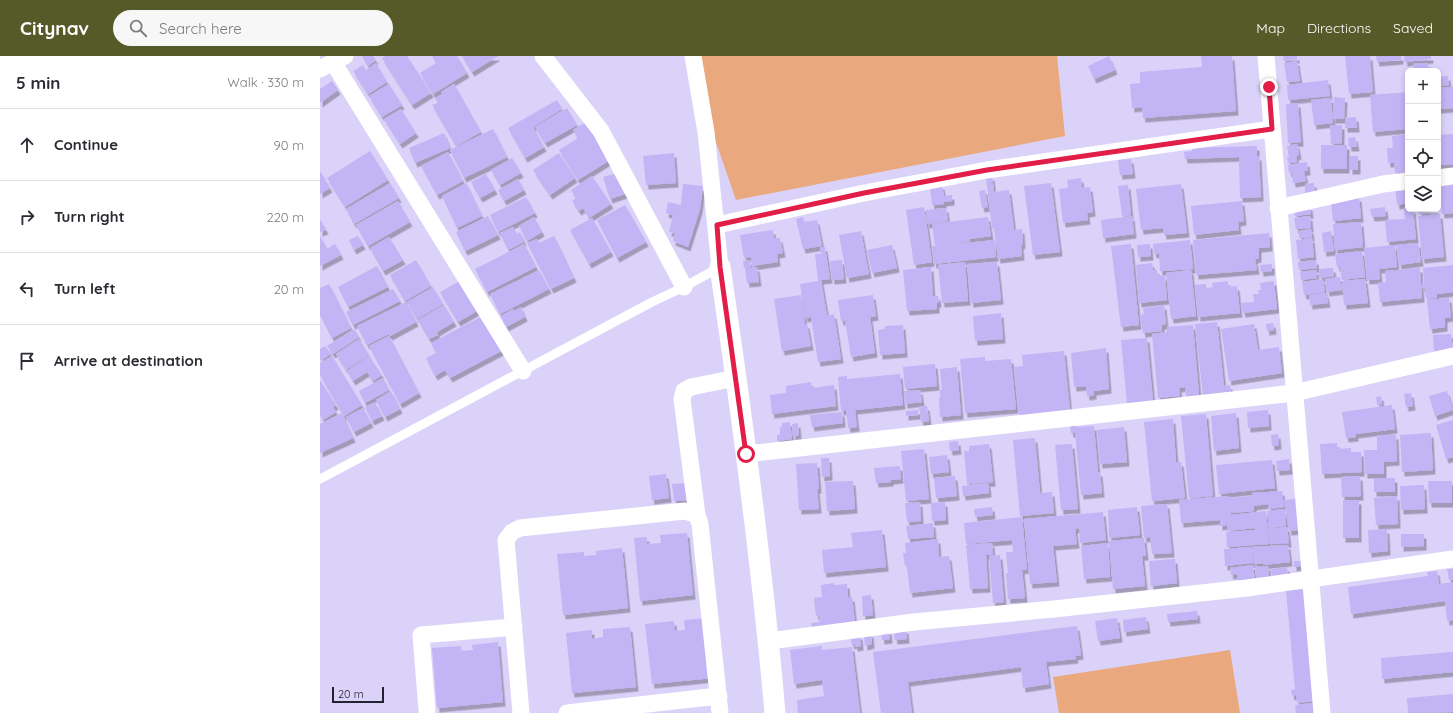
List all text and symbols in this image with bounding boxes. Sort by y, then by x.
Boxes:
search box [113,10,393,46]
text: Citynav [20,16,89,40]
icon: search [127,17,149,39]
text: Search here [159,19,242,38]
text: Map [1256,19,1285,37]
text: Directions [1307,19,1371,37]
text: Saved [1393,19,1433,37]
map controls [1405,68,1441,212]
button: + [1405,68,1441,104]
text: 5 min [16,72,60,93]
text: Walk · 330 m [227,74,304,90]
route end [1260,78,1278,96]
button: − [1405,104,1441,140]
icon: ahead [16,134,38,156]
text: Continue [54,135,118,154]
text: 90 m [274,137,304,153]
button: locate [1405,140,1441,176]
button: layers [1405,176,1441,212]
icon: right [16,206,38,228]
text: Turn right [54,207,125,226]
text: 220 m [266,209,304,225]
icon: left [16,278,38,300]
text: Turn left [54,279,116,298]
text: 20 m [274,281,304,297]
icon: arrive [16,350,38,372]
text: Arrive at destination [54,351,203,370]
route start [737,445,755,463]
scale bar [332,685,384,704]
text: 20 m [338,687,364,701]

